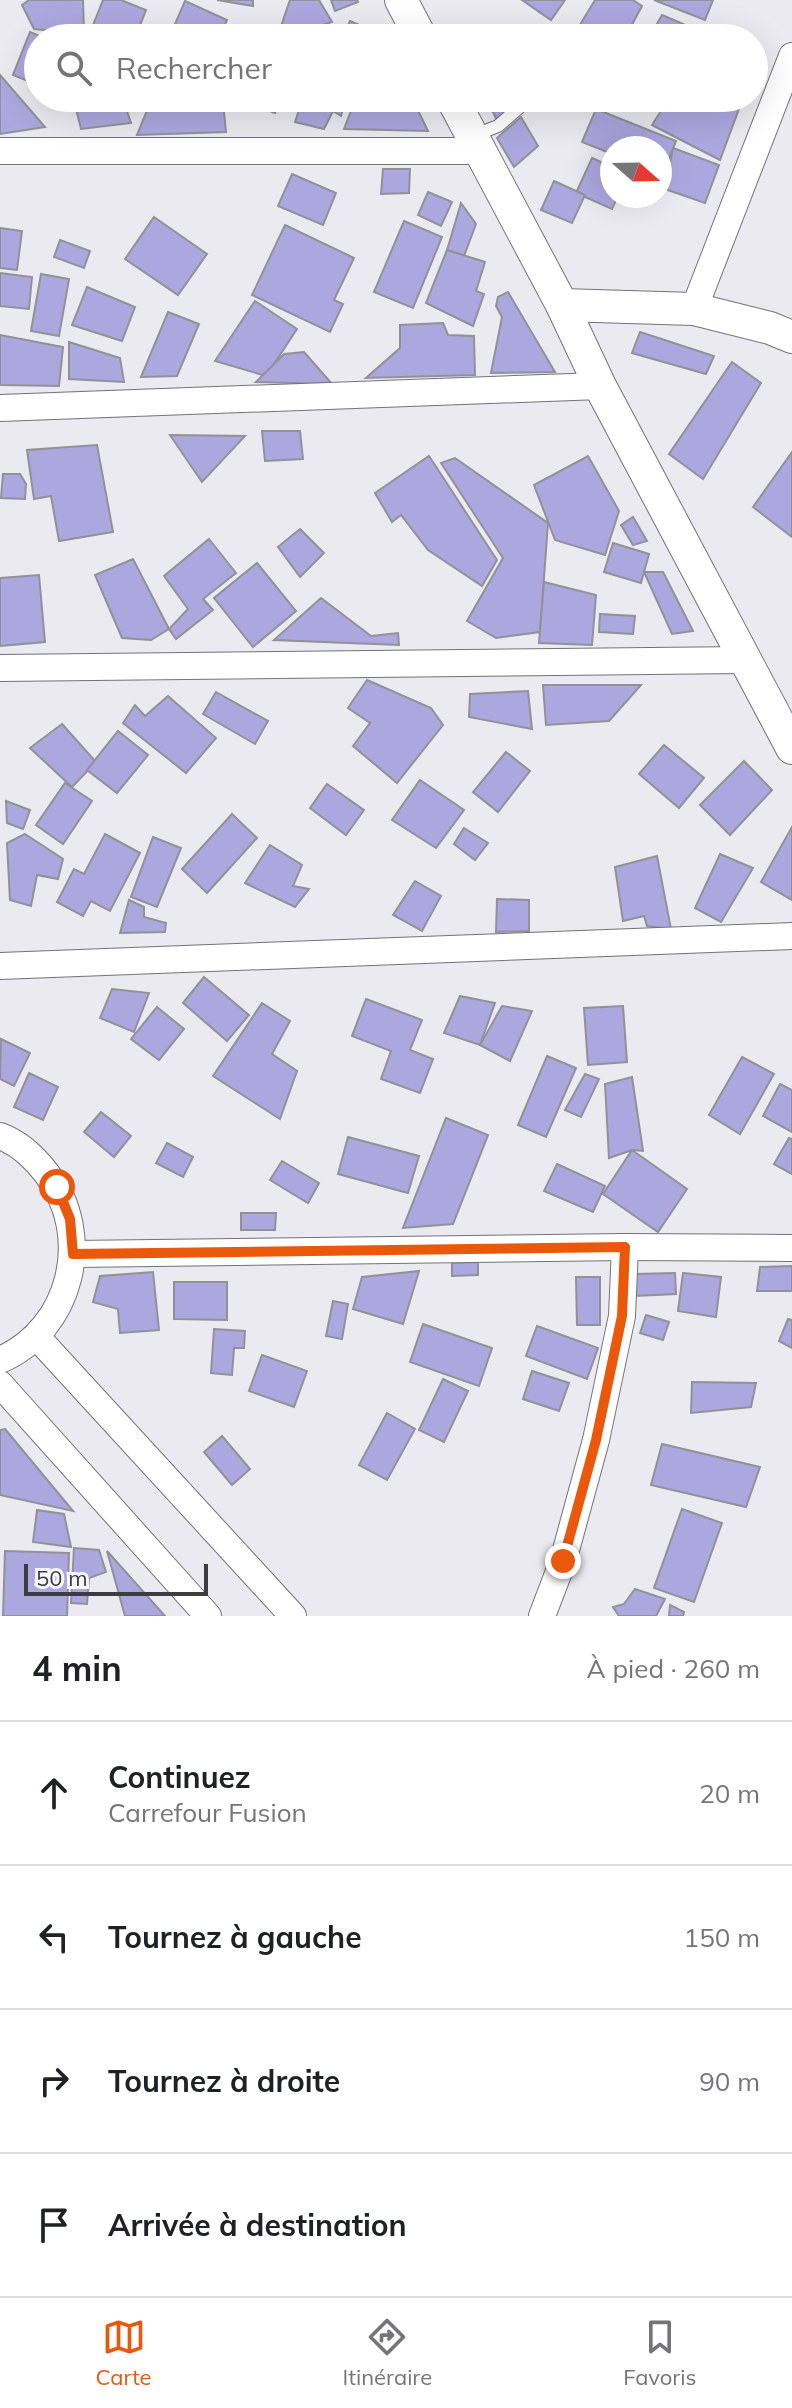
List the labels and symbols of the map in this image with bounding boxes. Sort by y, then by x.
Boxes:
north arrow [600,136,672,208]
route start [39,1169,75,1205]
route end [545,1543,581,1579]
scale bar [24,1560,208,1596]

